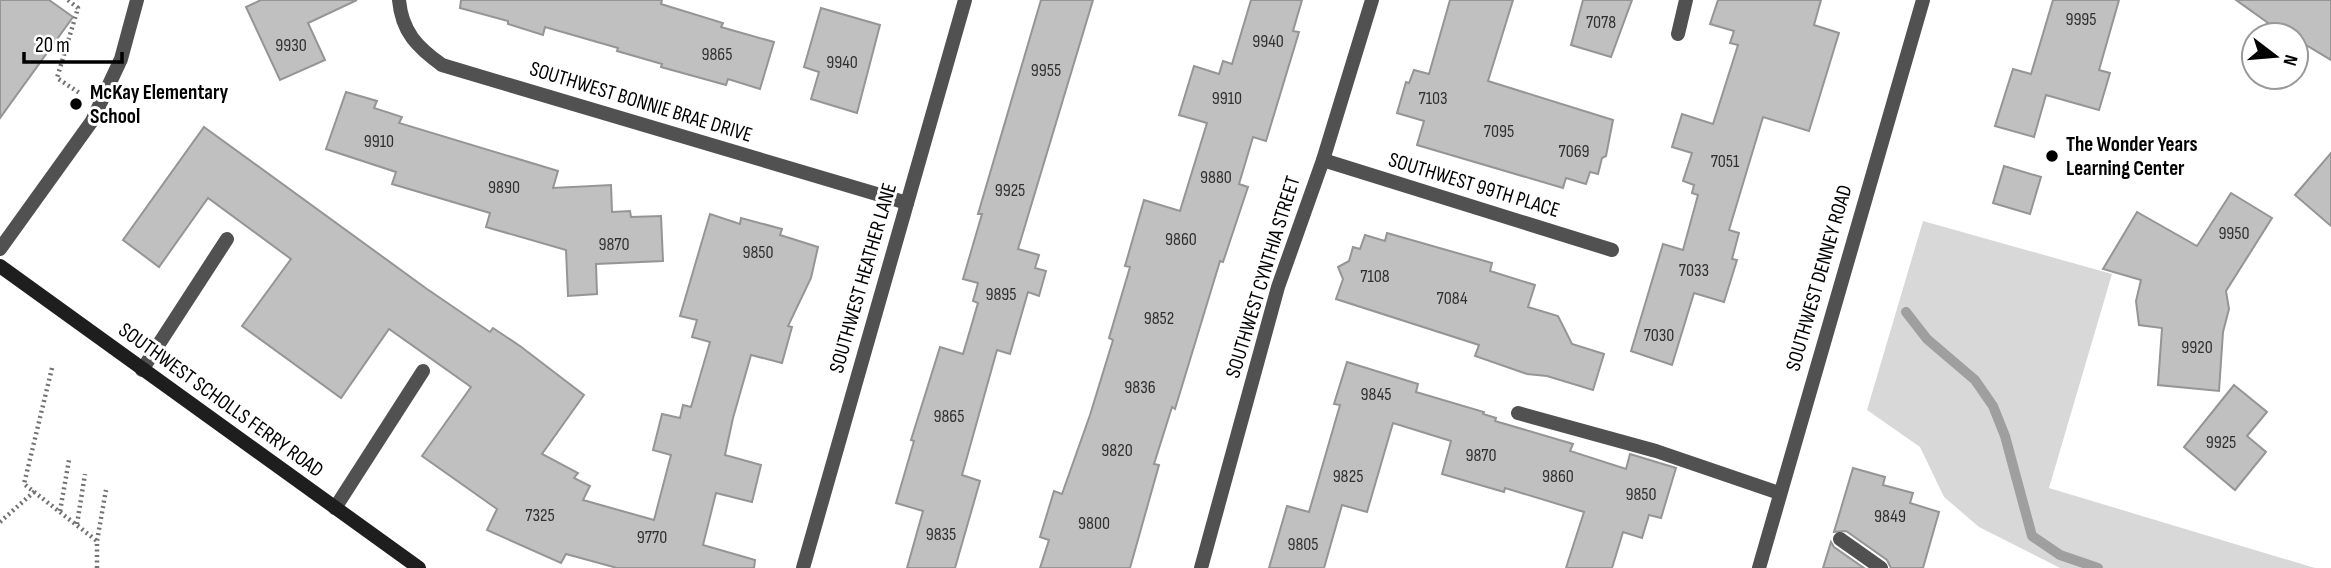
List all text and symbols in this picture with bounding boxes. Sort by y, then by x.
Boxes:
house number: 9995 [2065,9,2097,30]
house number: 7078 [1586,12,1616,33]
scale bar [24,21,122,65]
north arrow [2240,21,2310,91]
house number: 9940 [1252,31,1284,52]
text: 20 m [35,33,70,58]
house number: 9930 [275,35,307,56]
house number: 9865 [702,44,732,65]
house number: 9940 [826,52,858,73]
text: N [2277,52,2302,68]
street label: SOUTHWEST BONNIE BRAE DRIVE [527,56,755,148]
house number: 9955 [1031,60,1061,81]
place label: McKay Elementary School [90,80,229,129]
house number: 9910 [1212,88,1242,109]
house number: 7103 [1418,88,1448,109]
marker: McKay Elementary School [68,96,84,112]
house number: 7095 [1484,121,1514,142]
house number: 9910 [364,131,394,152]
place label: The Wonder Years Learning Center [2066,132,2198,181]
house number: 7069 [1559,141,1589,162]
street label: SOUTHWEST 99TH PLACE [1385,147,1563,223]
marker: The Wonder Years Learning Center [2044,148,2060,164]
house number: 7051 [1711,151,1740,172]
house number: 9880 [1200,167,1232,188]
street label: SOUTHWEST CYNTHIA STREET [1220,172,1306,381]
house number: 9890 [488,177,520,198]
street label: SOUTHWEST HEATHER LANE [824,180,902,376]
house number: 9925 [995,180,1025,201]
street label: SOUTHWEST DENNEY ROAD [1780,182,1858,374]
house number: 9950 [2218,223,2250,244]
house number: 9860 [1165,229,1197,250]
house number: 9870 [599,234,629,255]
house number: 9850 [742,242,774,263]
house number: 7033 [1679,260,1709,281]
house number: 7108 [1360,266,1390,287]
house number: 9895 [985,284,1017,305]
house number: 7084 [1437,288,1468,309]
house number: 9852 [1144,308,1174,329]
street label: SOUTHWEST SCHOLLS FERRY ROAD [114,317,328,483]
house number: 7030 [1644,325,1674,346]
house number: 9920 [2181,337,2213,358]
house number: 9836 [1124,377,1156,398]
house number: 9845 [1360,384,1392,405]
house number: 9865 [934,406,964,427]
house number: 9925 [2206,432,2236,453]
house number: 9820 [1101,440,1133,461]
house number: 9870 [1466,445,1496,466]
house number: 9825 [1333,466,1363,487]
house number: 9860 [1542,466,1574,487]
house number: 9850 [1625,484,1657,505]
house number: 7325 [525,505,555,526]
house number: 9849 [1874,506,1906,527]
house number: 9800 [1078,513,1110,534]
house number: 9835 [926,524,956,545]
house number: 9770 [637,527,667,548]
house number: 9805 [1287,534,1319,555]

